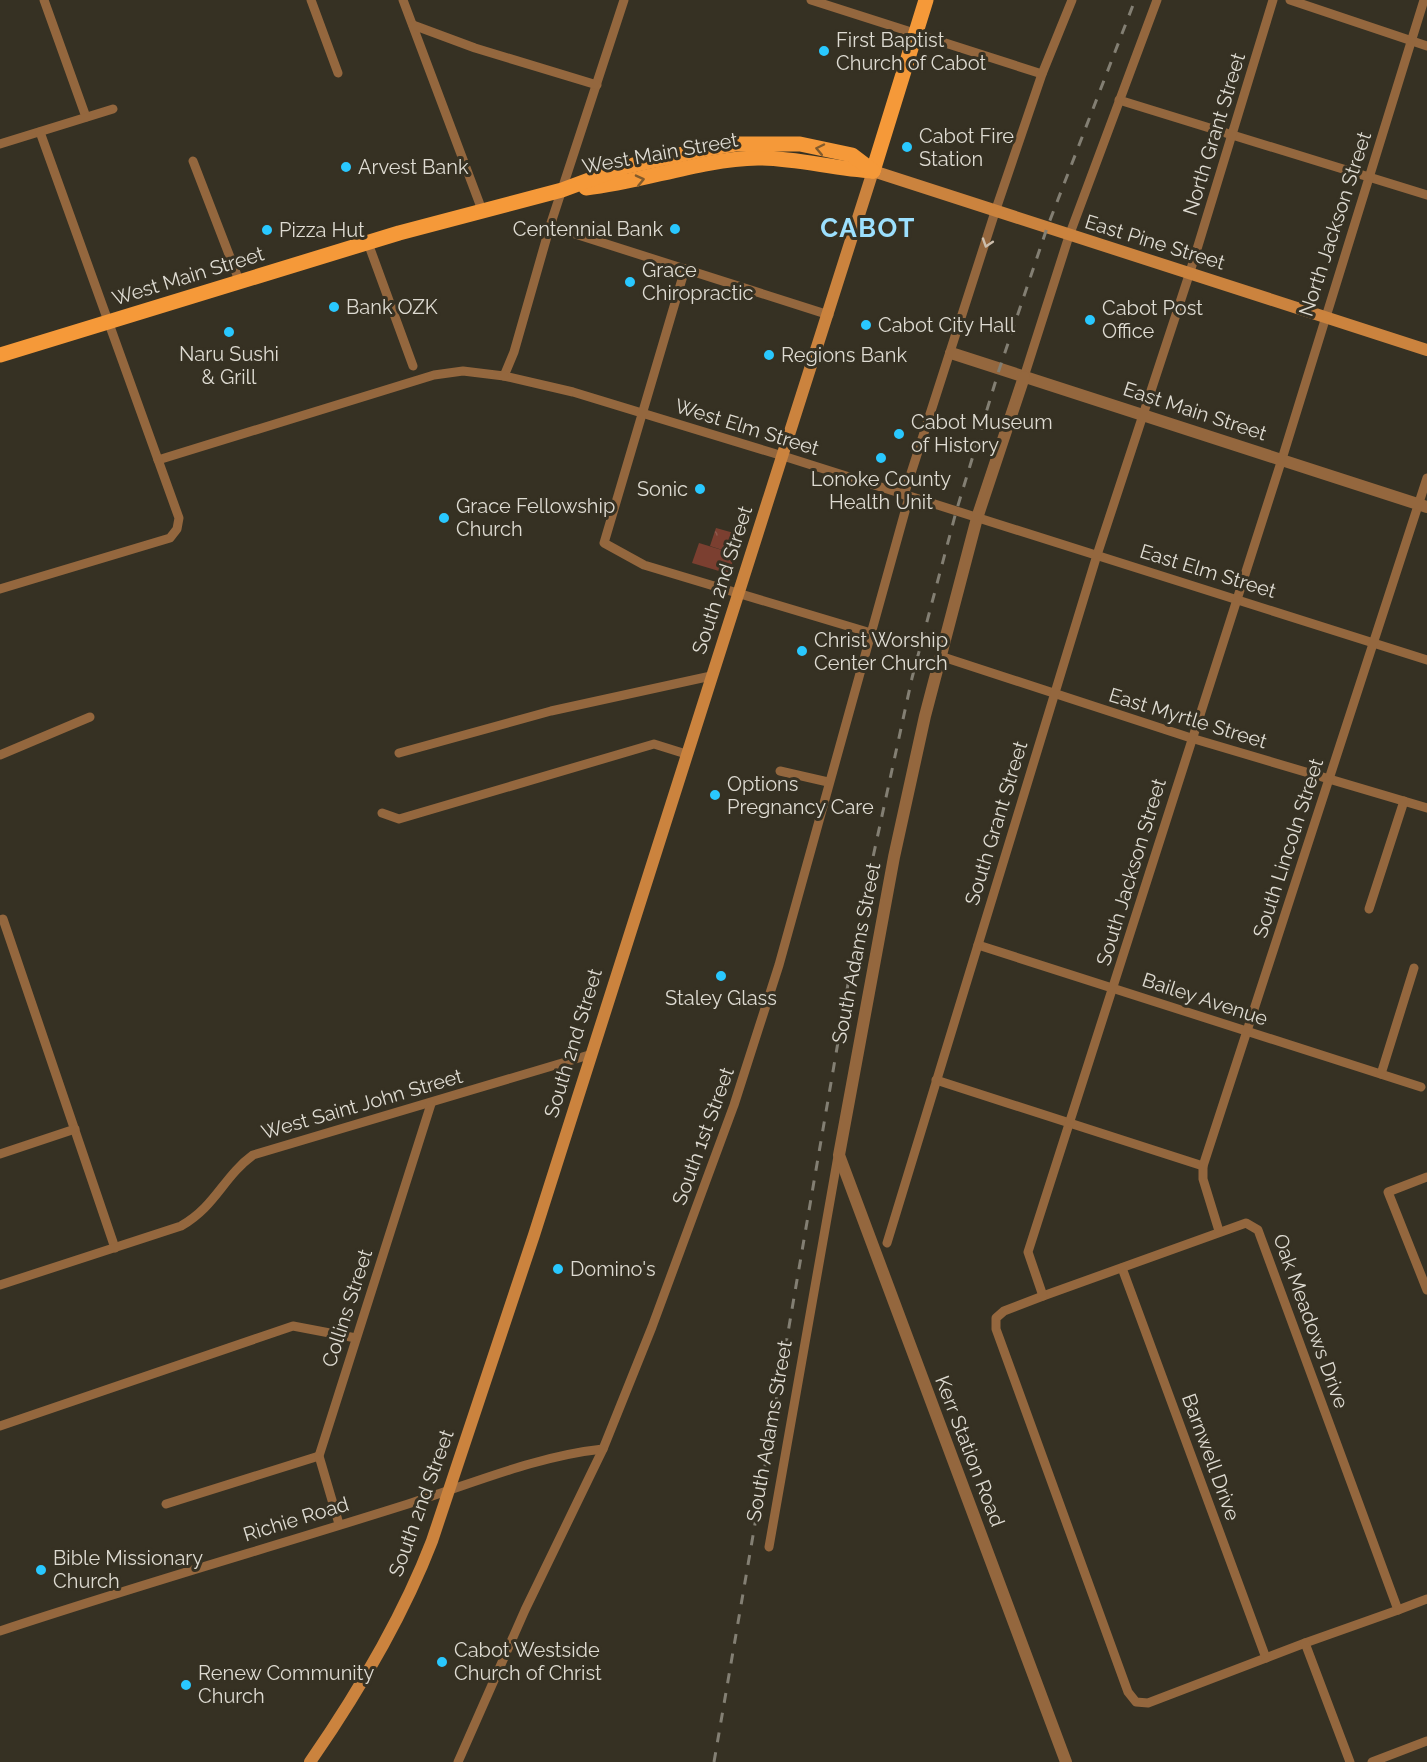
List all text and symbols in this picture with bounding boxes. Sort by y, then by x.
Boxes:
place label: First Baptist Church of Cabot [836,28,986,75]
marker: First Baptist Church of Cabot [817,44,831,58]
street label: North Grant Street [1178,50,1250,218]
place label: Cabot Fire Station [919,124,1014,171]
street label: West Main Street [580,127,740,179]
street label: North Jackson Street [1294,128,1376,319]
marker: Cabot Fire Station [900,140,914,154]
one-way arrow [816,143,826,156]
place label: Arvest Bank [358,155,469,179]
marker: Arvest Bank [339,160,353,174]
one-way arrow [635,174,645,187]
street label: East Pine Street [1082,209,1228,275]
district label: CABOT [820,213,916,243]
place label: Centennial Bank [513,217,663,241]
place label: Pizza Hut [279,218,365,242]
marker: Centennial Bank [668,222,682,236]
marker: Pizza Hut [260,223,274,237]
one-way arrow [982,237,994,248]
street label: West Main Street [109,241,267,311]
place label: Grace Chiropractic [642,258,754,305]
marker: Grace Chiropractic [623,275,637,289]
place label: Bank OZK [346,295,438,319]
place label: Cabot Post Office [1102,296,1203,343]
marker: Bank OZK [327,300,341,314]
place label: Cabot City Hall [878,313,1016,337]
marker: Cabot Post Office [1083,313,1097,327]
marker: Cabot City Hall [859,318,873,332]
marker: Naru Sushi & Grill [222,325,236,339]
place label: Naru Sushi & Grill [179,342,279,389]
place label: Regions Bank [781,343,907,367]
marker: Regions Bank [762,348,776,362]
street label: East Main Street [1120,377,1270,446]
street label: West Elm Street [672,394,822,460]
place label: Cabot Museum of History [911,410,1053,457]
marker: Cabot Museum of History [892,427,906,441]
marker: Lonoke County Health Unit [874,451,888,465]
place label: Lonoke County Health Unit [811,467,951,514]
place label: Sonic [637,477,688,501]
marker: Sonic [693,482,707,496]
place label: Grace Fellowship Church [456,494,615,541]
street label: South 2nd Street [687,503,757,657]
marker: Grace Fellowship Church [437,511,451,525]
street label: East Elm Street [1137,539,1279,603]
place label: Christ Worship Center Church [814,628,948,675]
marker: Christ Worship Center Church [795,644,809,658]
street label: East Myrtle Street [1106,683,1270,754]
street label: South Grant Street [960,738,1032,908]
street label: South Lincoln Street [1248,755,1328,941]
place label: Options Pregnancy Care [727,772,874,819]
street label: South Jackson Street [1091,775,1171,969]
marker: Options Pregnancy Care [708,788,722,802]
street label: South Adams Street [827,860,885,1046]
street label: South 2nd Street [539,965,607,1120]
street label: Bailey Avenue [1139,967,1271,1031]
marker: Staley Glass [714,969,728,983]
place label: Staley Glass [665,986,777,1010]
street label: West Saint John Street [259,1064,466,1144]
street label: South 1st Street [667,1064,739,1208]
street label: Oak Meadows Drive [1268,1230,1354,1412]
street label: Collins Street [317,1246,377,1370]
place label: Domino's [570,1257,656,1281]
marker: Domino's [551,1262,565,1276]
street label: South Adams Street [741,1338,797,1524]
street label: Kerr Station Road [930,1372,1010,1530]
street label: Barnwell Drive [1177,1390,1245,1524]
street label: South 2nd Street [383,1426,459,1580]
street label: Richie Road [240,1492,352,1546]
place label: Bible Missionary Church [53,1546,203,1593]
marker: Bible Missionary Church [34,1563,48,1577]
place label: Cabot Westside Church of Christ [454,1638,602,1685]
marker: Cabot Westside Church of Christ [435,1655,449,1669]
place label: Renew Community Church [198,1661,374,1708]
marker: Renew Community Church [179,1678,193,1692]

